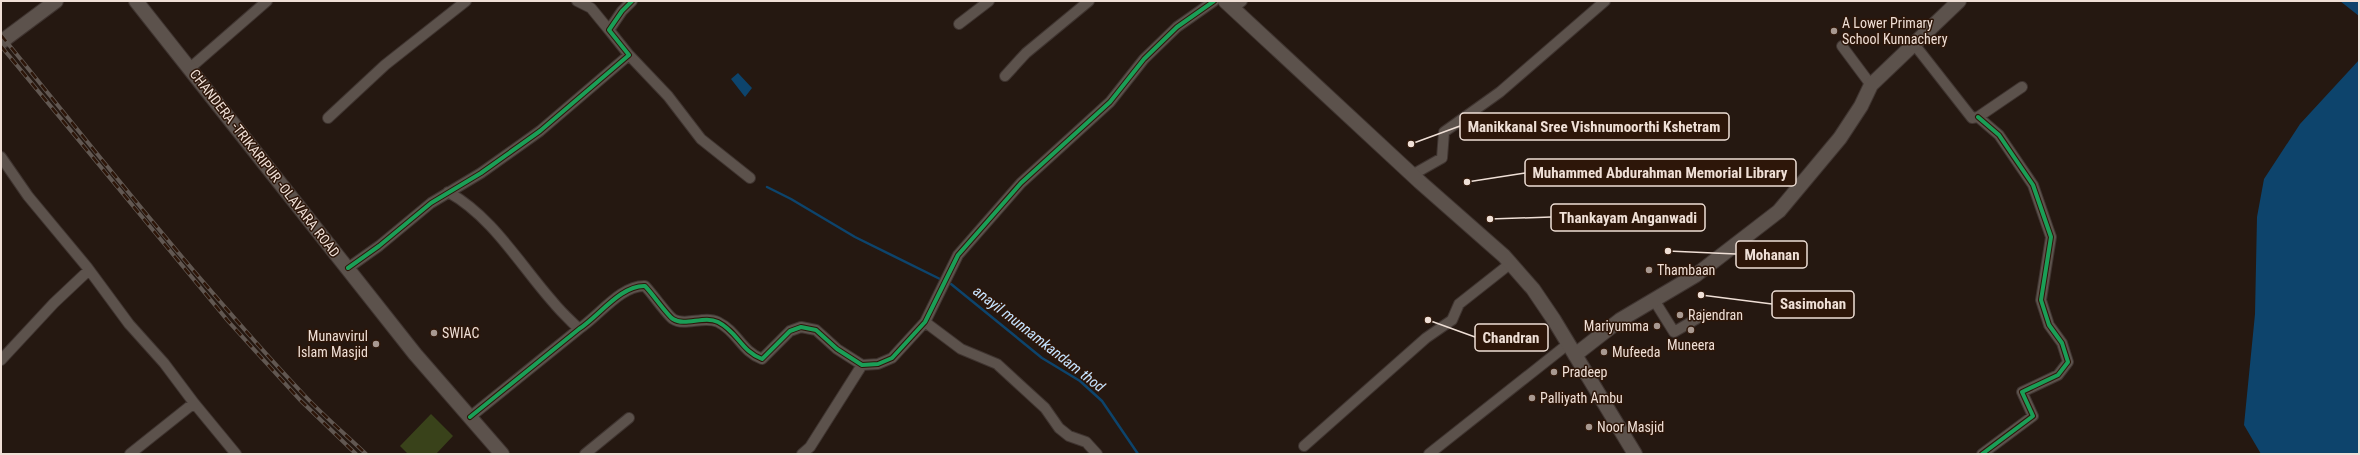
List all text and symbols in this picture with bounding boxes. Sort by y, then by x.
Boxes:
place label: A Lower Primary School Kunnachery [1842,15,1948,47]
marker: A Lower Primary School Kunnachery [1829,26,1839,36]
street label: CHANDERA -TRIKARIPUR -OLAVARA ROAD [187,66,343,260]
callout: Manikkanal Sree Vishnumoorthi Kshetram [1460,113,1729,140]
text: Manikkanal Sree Vishnumoorthi Kshetram [1468,118,1720,136]
callout: Muhammed Abdurahman Memorial Library [1525,159,1796,186]
text: Muhammed Abdurahman Memorial Library [1532,164,1788,182]
callout: Thankayam Anganwadi [1551,204,1705,231]
text: Thankayam Anganwadi [1559,209,1697,227]
callout: Mohanan [1736,241,1807,268]
text: Mohanan [1744,246,1800,264]
place label: Thambaan [1657,262,1715,278]
marker: Thambaan [1644,265,1654,275]
water label: anayil munnamkandam thod [970,282,1109,396]
callout: Sasimohan [1772,291,1854,318]
text: Sasimohan [1780,295,1846,313]
place label: Rajendran [1688,307,1743,323]
marker: Rajendran [1675,310,1685,320]
place label: Mariyumma [1584,318,1649,334]
marker: Mariyumma [1652,321,1662,331]
callout: Chandran [1475,324,1548,351]
place label: SWIAC [442,325,480,341]
marker: Muneera [1686,325,1696,335]
place label: Munavvirul Islam Masjid [297,328,368,360]
marker: SWIAC [429,328,439,338]
text: Chandran [1482,329,1540,347]
place label: Muneera [1667,337,1715,353]
marker: Munavvirul Islam Masjid [371,339,381,349]
place label: Mufeeda [1612,344,1660,360]
marker: Mufeeda [1599,347,1609,357]
place label: Pradeep [1562,364,1608,380]
marker: Pradeep [1549,367,1559,377]
place label: Palliyath Ambu [1540,390,1623,406]
marker: Palliyath Ambu [1527,393,1537,403]
place label: Noor Masjid [1597,419,1664,435]
marker: Noor Masjid [1584,422,1594,432]

